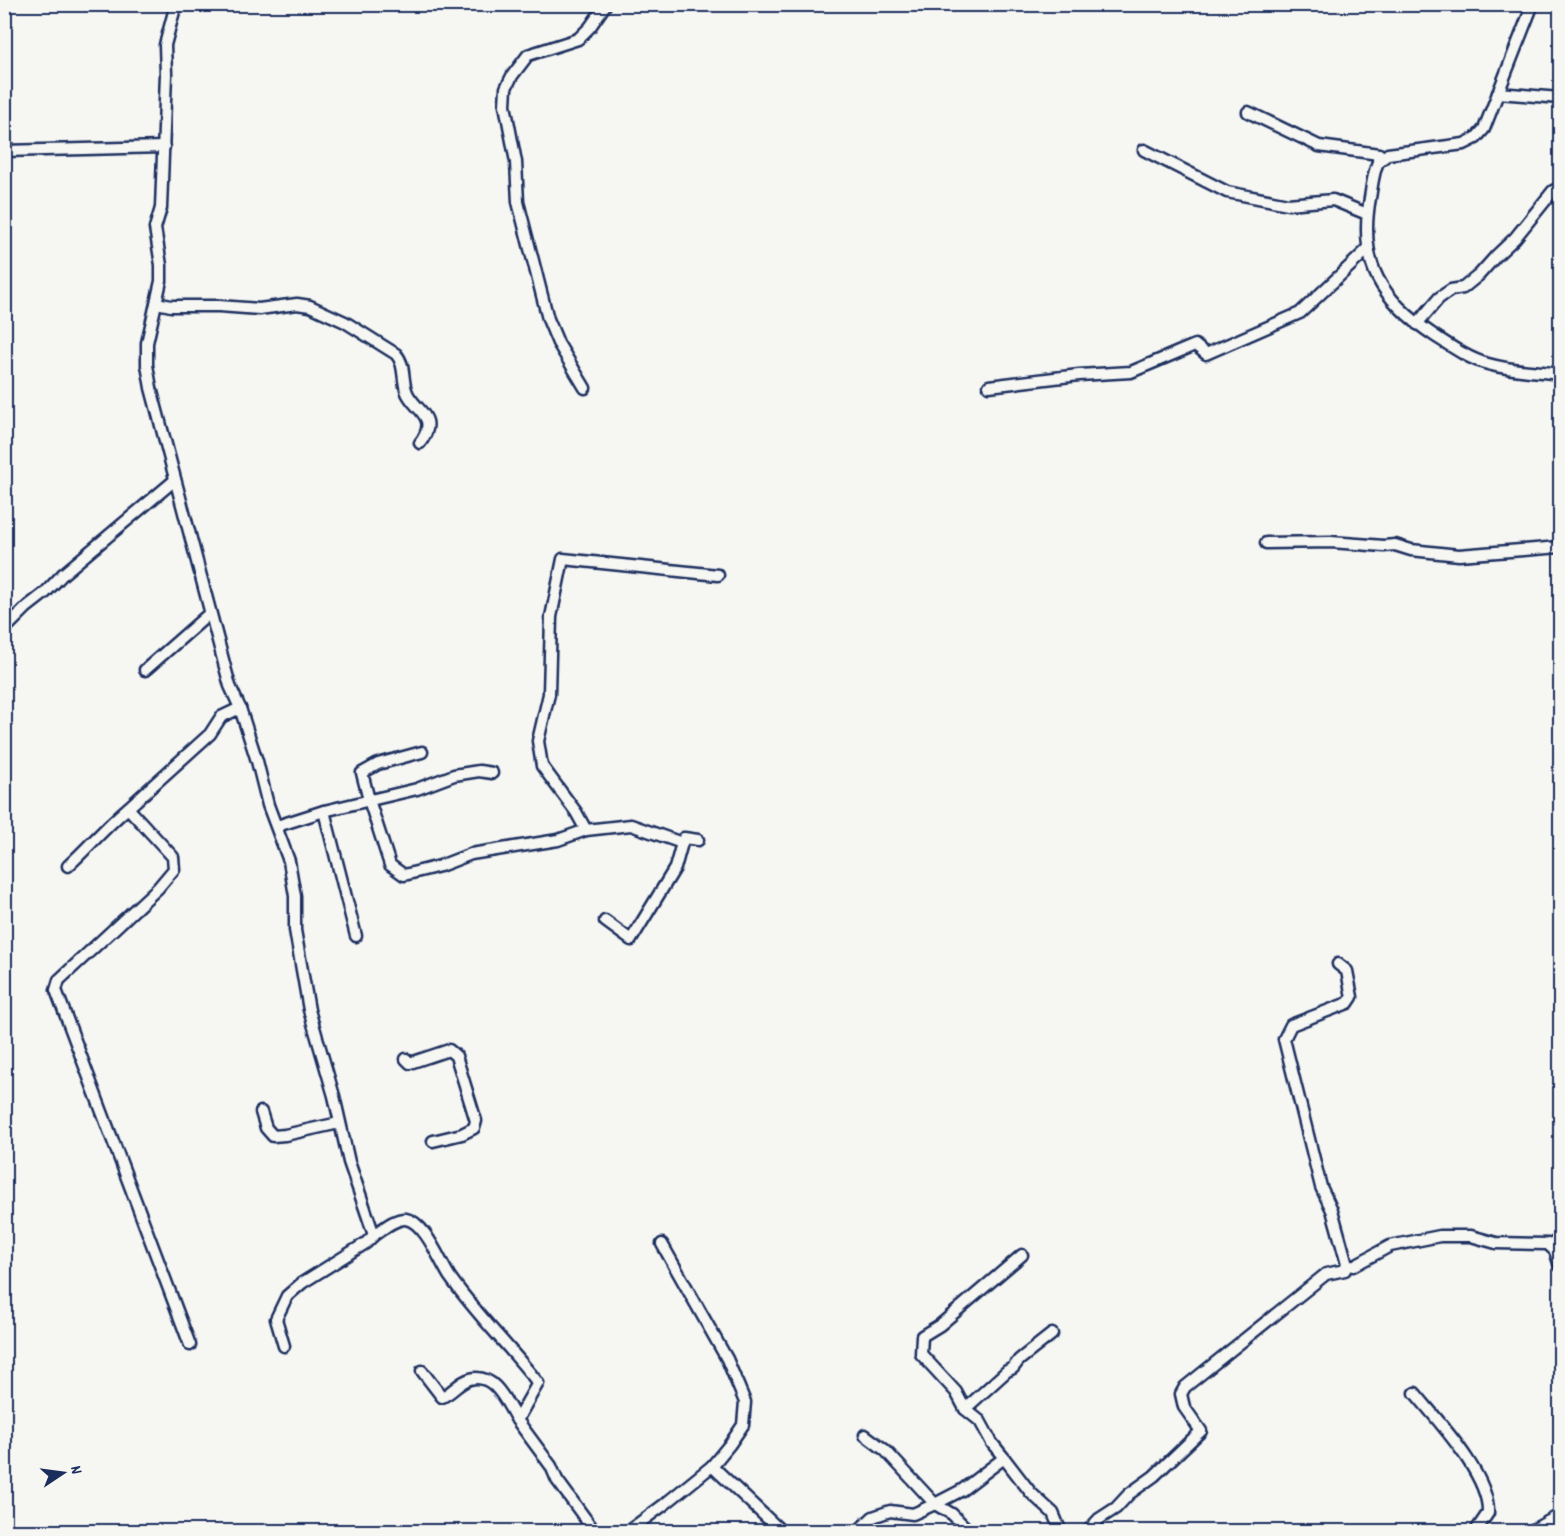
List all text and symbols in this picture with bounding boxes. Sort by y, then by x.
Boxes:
north arrow [33,1443,93,1503]
text: N [63,1464,87,1477]

